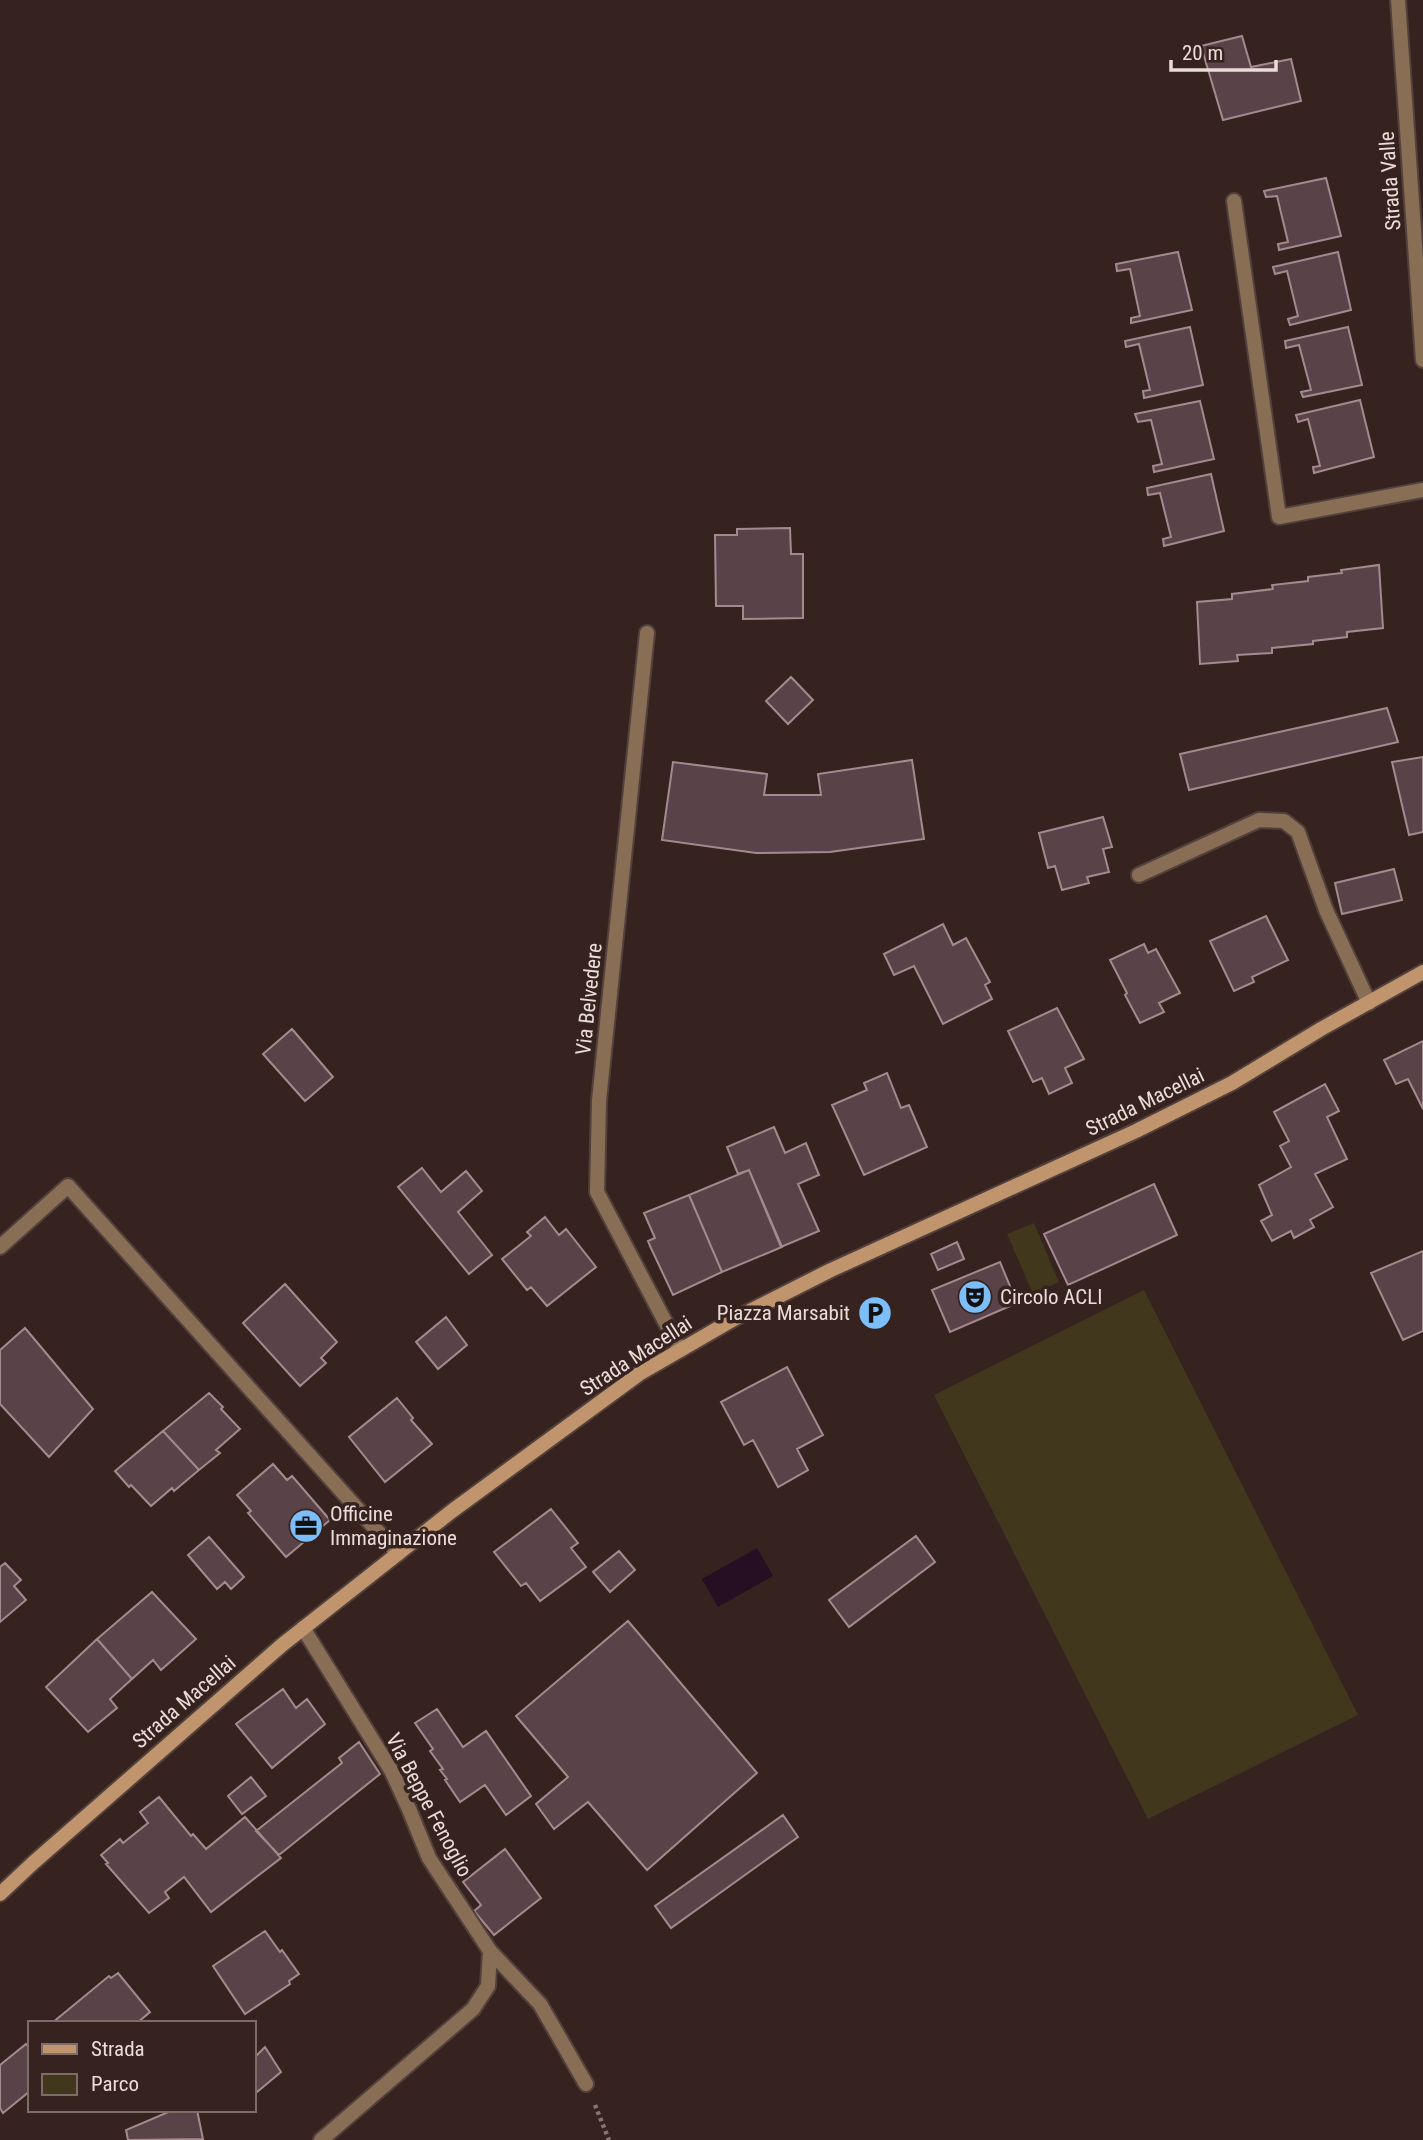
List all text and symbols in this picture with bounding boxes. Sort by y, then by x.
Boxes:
scale bar [1171,28,1276,72]
text: 20 m [1182,41,1223,65]
street label: Strada Valle [1375,130,1405,231]
street label: Via Belvedere [571,942,607,1056]
street label: Strada Macellai [1082,1063,1208,1141]
theatre icon: Circolo ACLI [956,1278,994,1316]
place label: Circolo ACLI [1000,1285,1103,1309]
parking icon: Piazza Marsabit [856,1294,894,1332]
place label: Piazza Marsabit [717,1301,850,1325]
street label: Strada Macellai [576,1311,696,1401]
place label: Officine Immaginazione [330,1502,457,1550]
office icon: Officine Immaginazione [287,1507,325,1545]
street label: Strada Macellai [128,1651,240,1753]
street label: Via Beppe Fenoglio [381,1729,477,1881]
legend [28,2021,256,2112]
text: Strada [91,2037,145,2061]
text: Parco [91,2072,139,2096]

